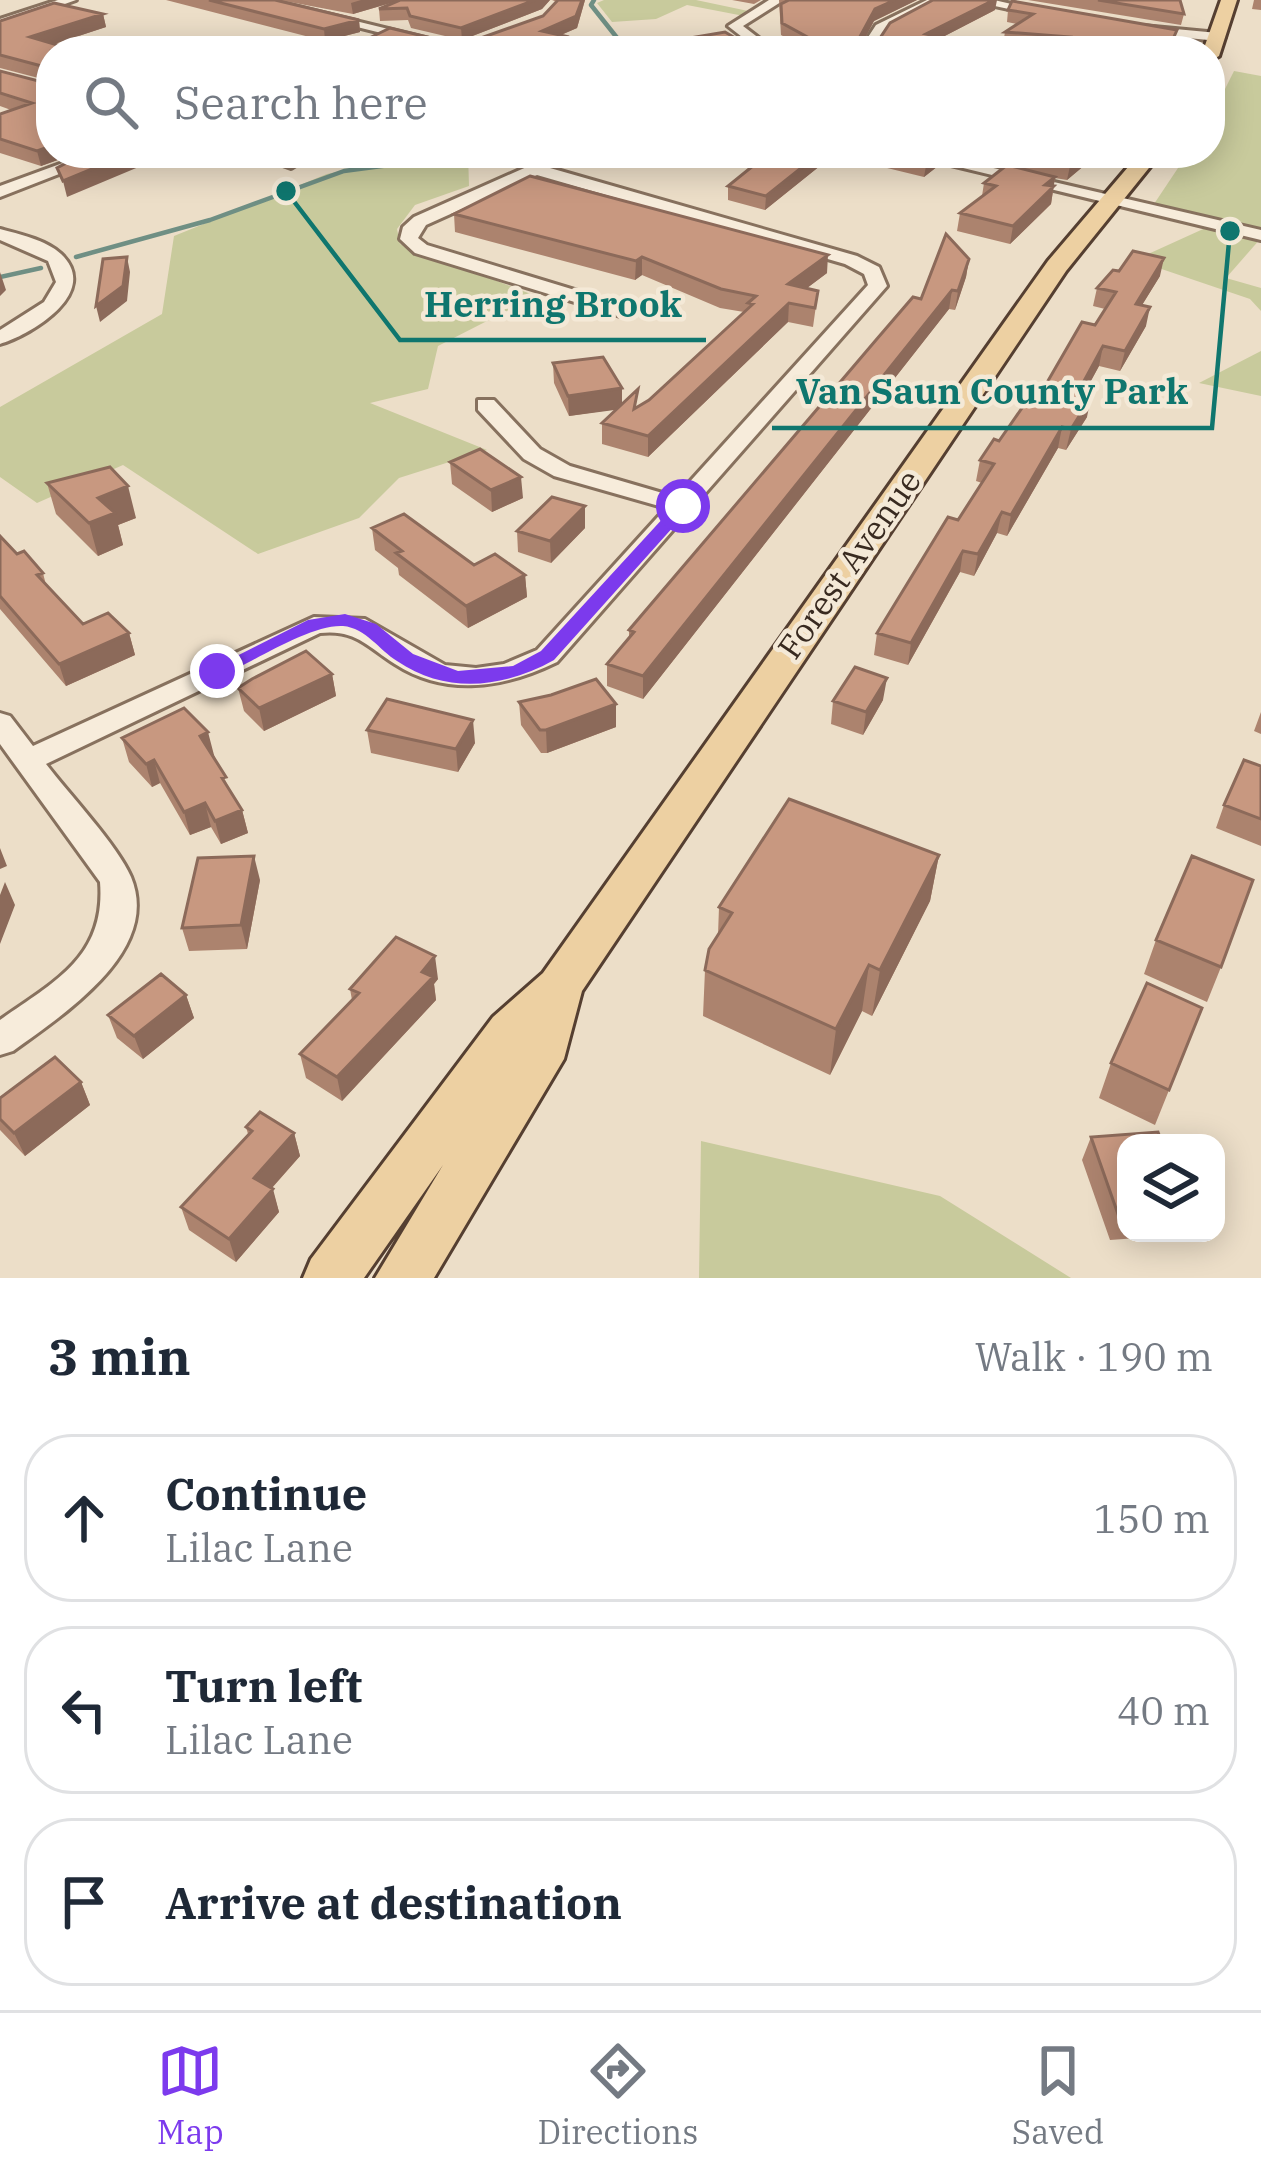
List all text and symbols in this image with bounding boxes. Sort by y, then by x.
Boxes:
search box [36,36,1225,168]
icon: search [78,69,144,135]
text: Search here [174,73,428,131]
callout: Herring Brook [400,268,706,340]
text: Herring Brook [424,280,683,327]
callout: Van Saun County Park [772,356,1212,428]
text: Van Saun County Park [796,367,1189,414]
street label: Forest Avenue [767,461,930,667]
route start [656,479,710,533]
route end [190,644,244,698]
map controls [1117,1134,1225,1242]
button: layers [1117,1134,1225,1242]
text: 3 min [48,1323,191,1389]
text: Walk · 190 m [975,1331,1213,1382]
text: Continue [165,1464,367,1522]
icon: ahead [51,1485,117,1551]
text: 150 m [1094,1493,1210,1544]
text: Lilac Lane [165,1522,353,1573]
text: Turn left [165,1656,362,1714]
icon: left [51,1677,117,1743]
text: 40 m [1117,1685,1210,1736]
text: Lilac Lane [165,1714,353,1765]
icon: arrive [51,1869,117,1935]
text: Arrive at destination [165,1873,622,1931]
tab: Map [157,2038,224,2153]
tab: Directions [537,2038,698,2153]
tab: Saved [1012,2038,1104,2153]

